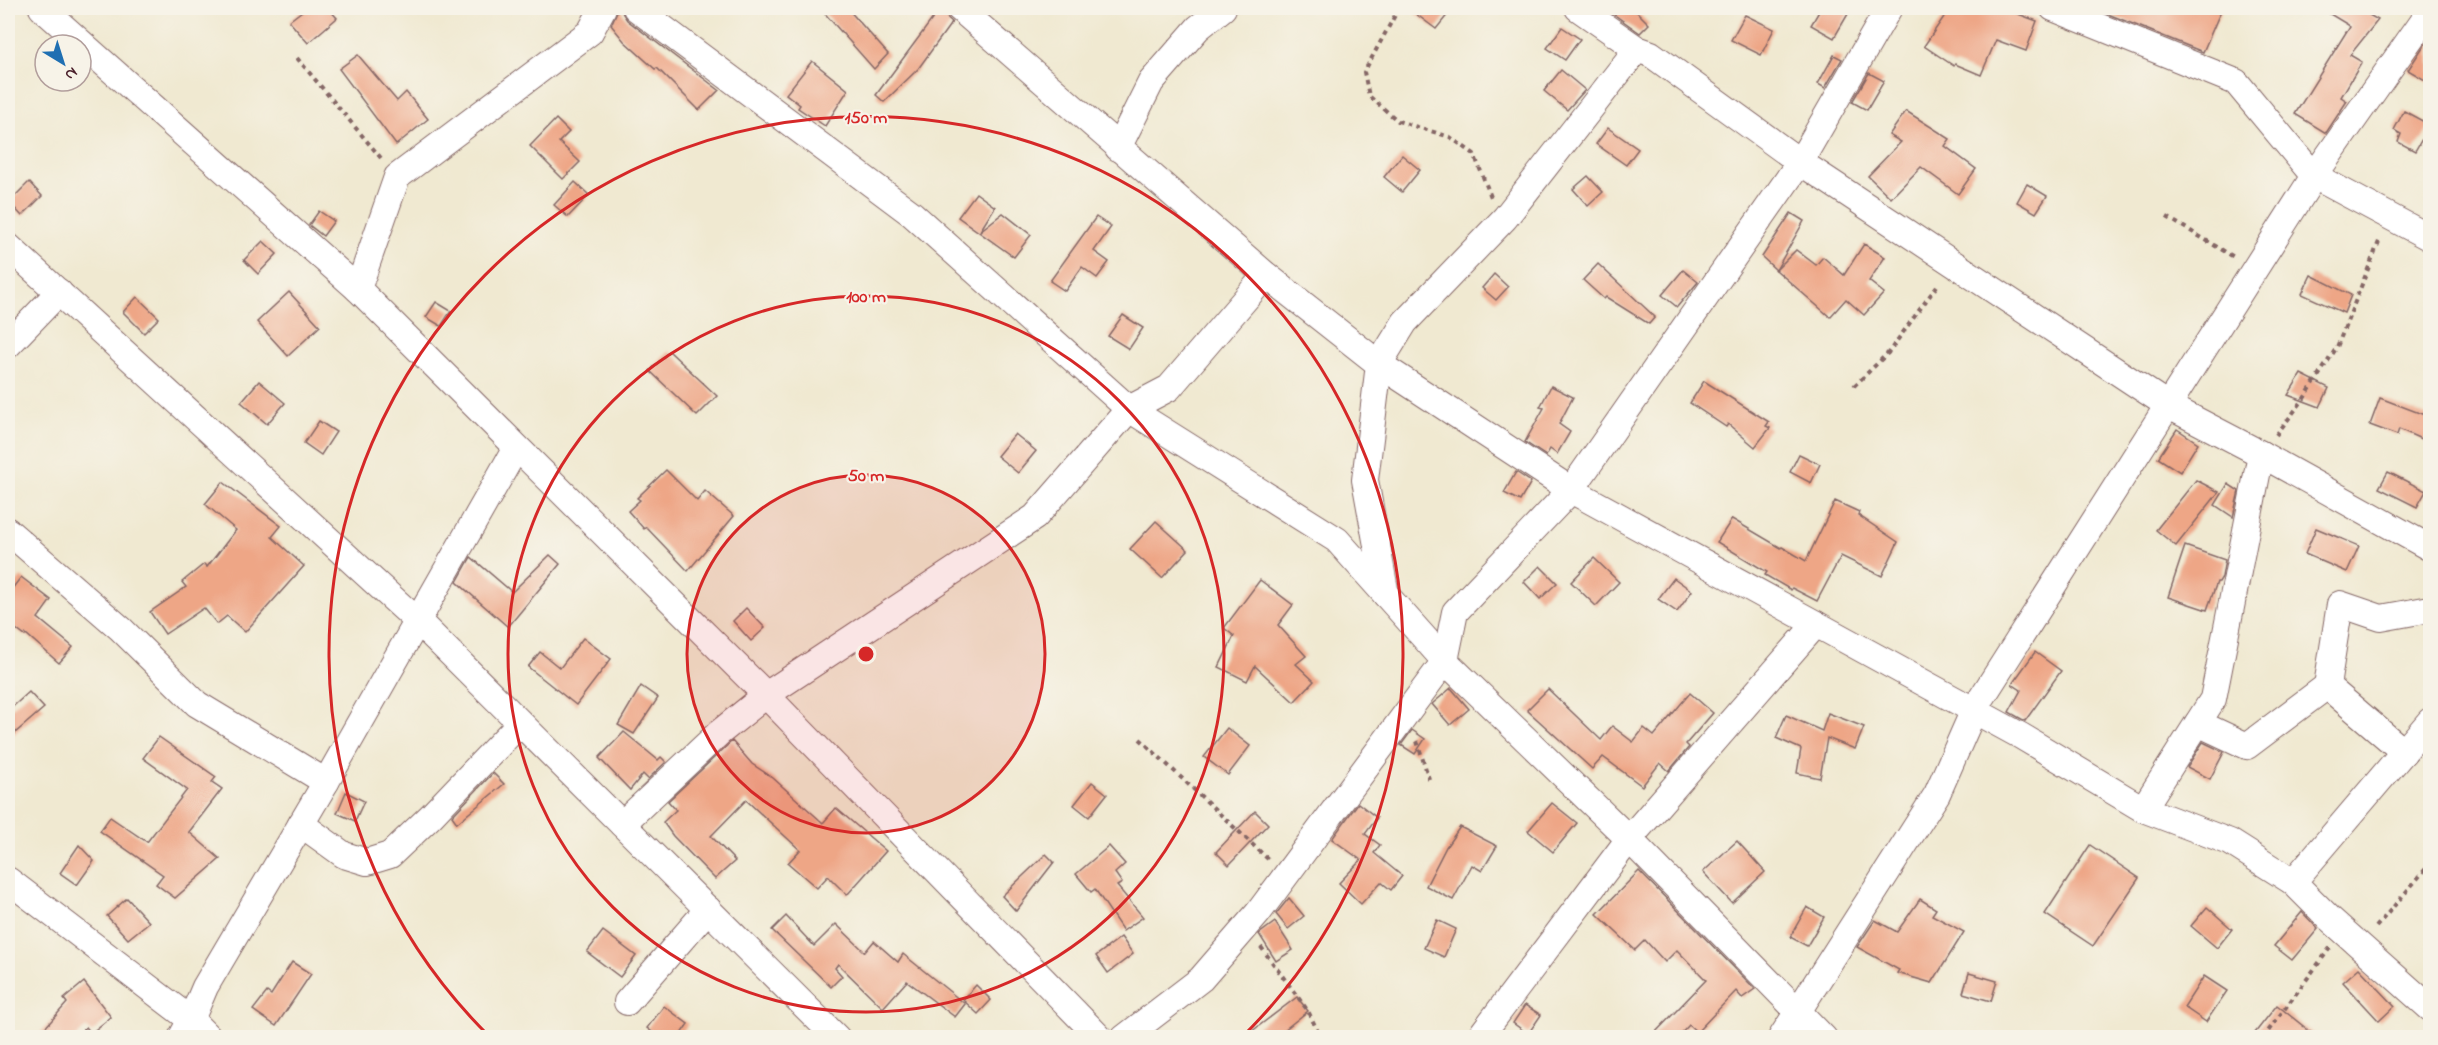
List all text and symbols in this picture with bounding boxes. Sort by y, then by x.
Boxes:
north arrow [33,33,93,93]
text: N [59,60,83,86]
text: 150 m [845,106,887,132]
text: 100 m [846,285,886,311]
text: 50 m [848,464,884,490]
centre of rings [856,644,876,664]

